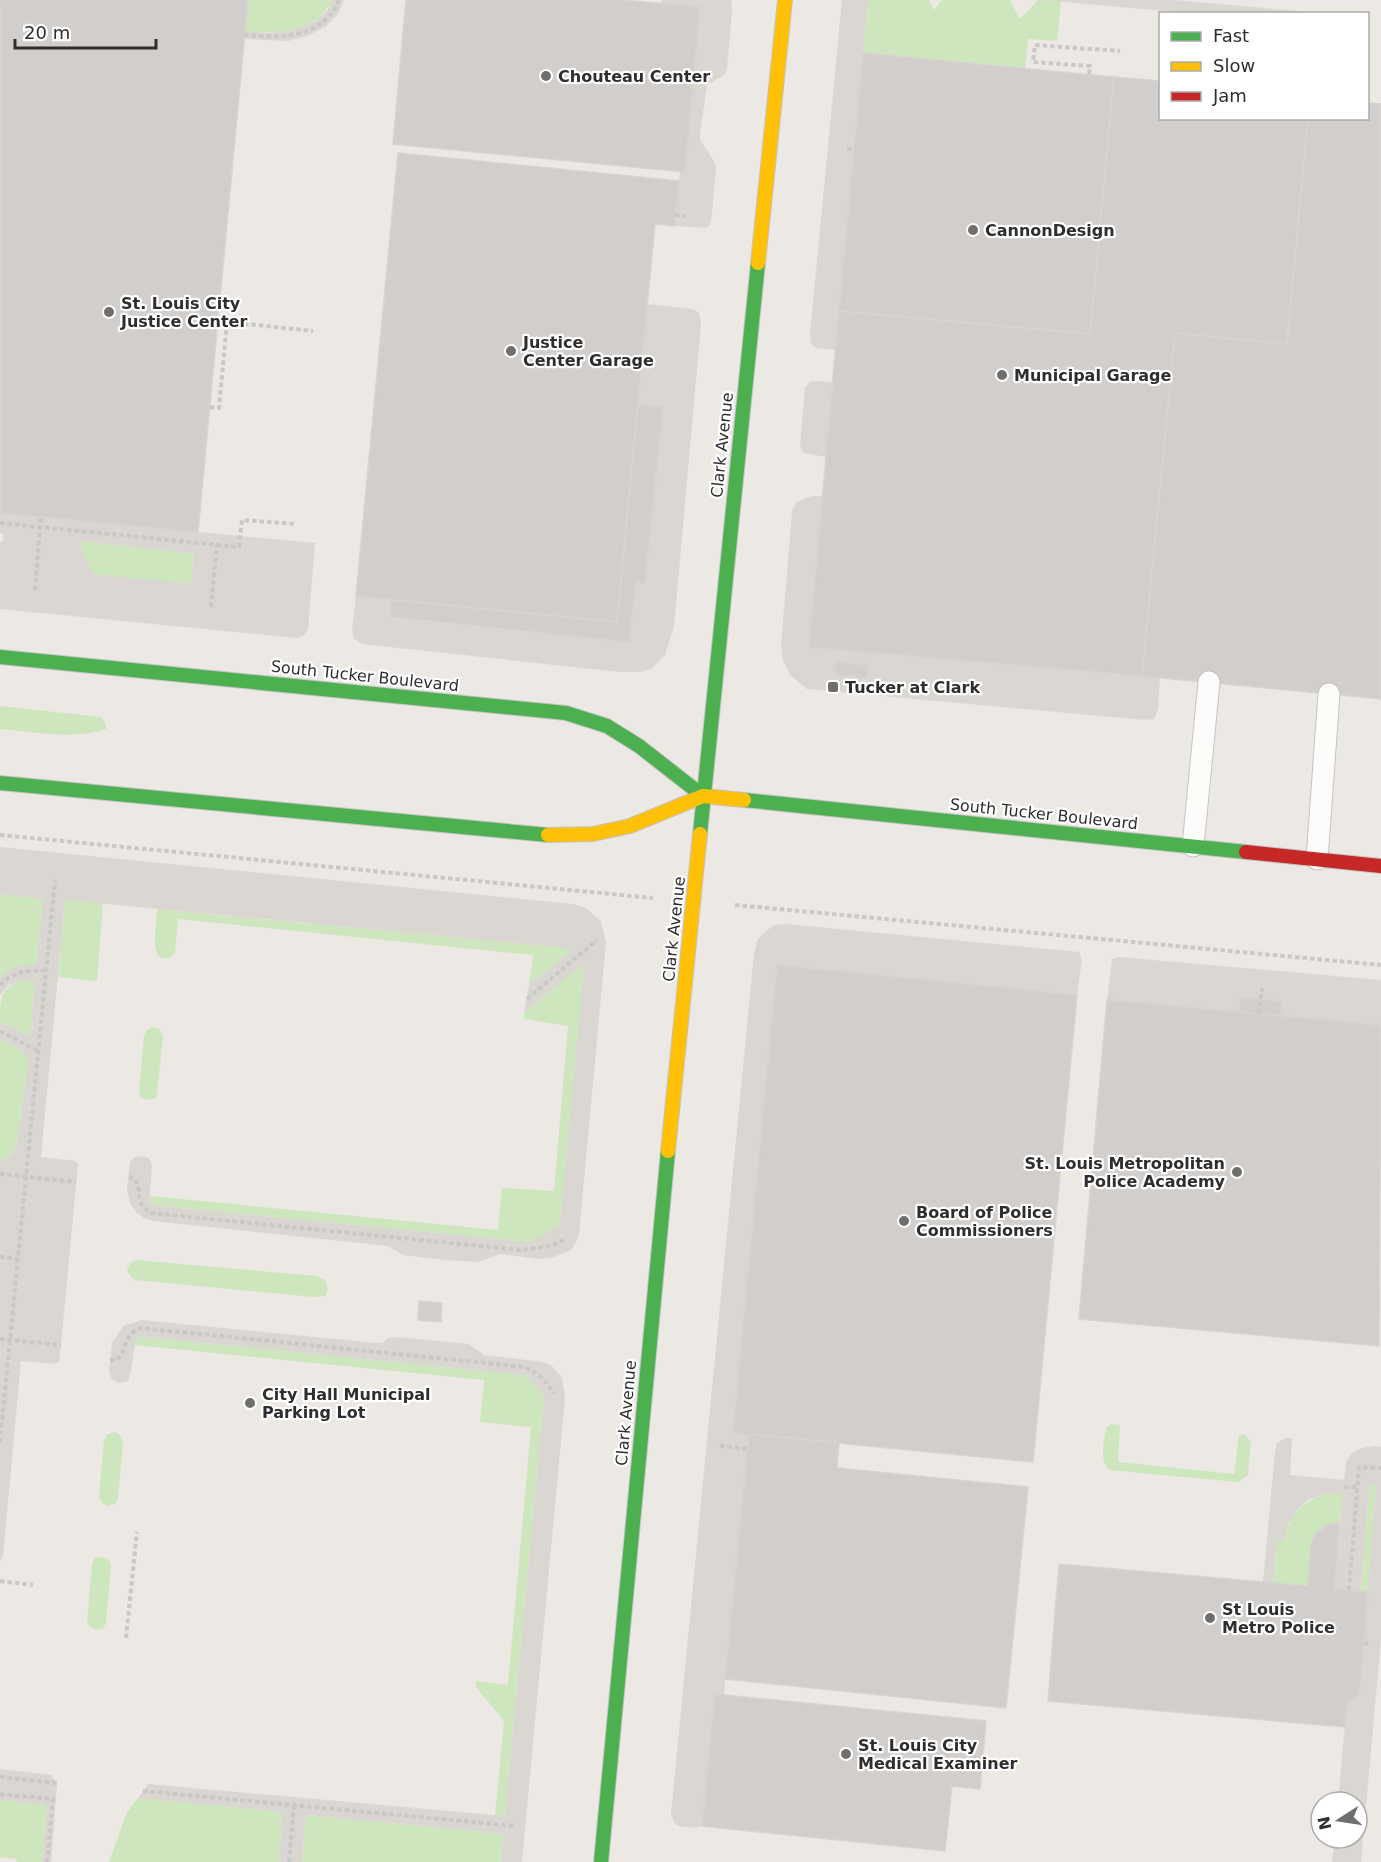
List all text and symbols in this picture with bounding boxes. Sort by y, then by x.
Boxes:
scale bar [15,12,156,50]
legend [1159,12,1369,120]
text: 20 m [24,22,70,43]
text: Fast [1213,25,1249,46]
text: Slow [1213,55,1255,76]
place label: Chouteau Center [558,67,710,86]
marker: Chouteau Center [539,69,553,83]
text: Jam [1212,85,1247,106]
place label: CannonDesign [985,221,1115,240]
marker: CannonDesign [966,223,980,237]
place label: St. Louis City Justice Center [120,294,247,331]
marker: St. Louis City Justice Center [102,305,116,319]
place label: Justice Center Garage [522,333,654,370]
marker: Justice Center Garage [504,344,518,358]
place label: Municipal Garage [1014,366,1172,385]
marker: Municipal Garage [995,368,1009,382]
street label: Clark Avenue [707,391,737,499]
street label: South Tucker Boulevard [270,657,460,695]
place label: Tucker at Clark [845,678,980,697]
marker: Tucker at Clark [826,680,840,694]
street label: South Tucker Boulevard [949,795,1139,833]
street label: Clark Avenue [659,875,689,983]
place label: St. Louis Metropolitan Police Academy [1024,1154,1226,1191]
marker: St. Louis Metropolitan Police Academy [1230,1165,1244,1179]
place label: Board of Police Commissioners [916,1203,1053,1240]
marker: Board of Police Commissioners [897,1214,911,1228]
street label: Clark Avenue [612,1359,640,1467]
place label: City Hall Municipal Parking Lot [262,1385,431,1422]
marker: City Hall Municipal Parking Lot [243,1396,257,1410]
place label: St Louis Metro Police [1222,1600,1335,1637]
marker: St Louis Metro Police [1203,1611,1217,1625]
place label: St. Louis City Medical Examiner [858,1736,1017,1773]
marker: St. Louis City Medical Examiner [839,1747,853,1761]
north arrow [1309,1790,1369,1850]
text: N [1314,1814,1336,1832]

